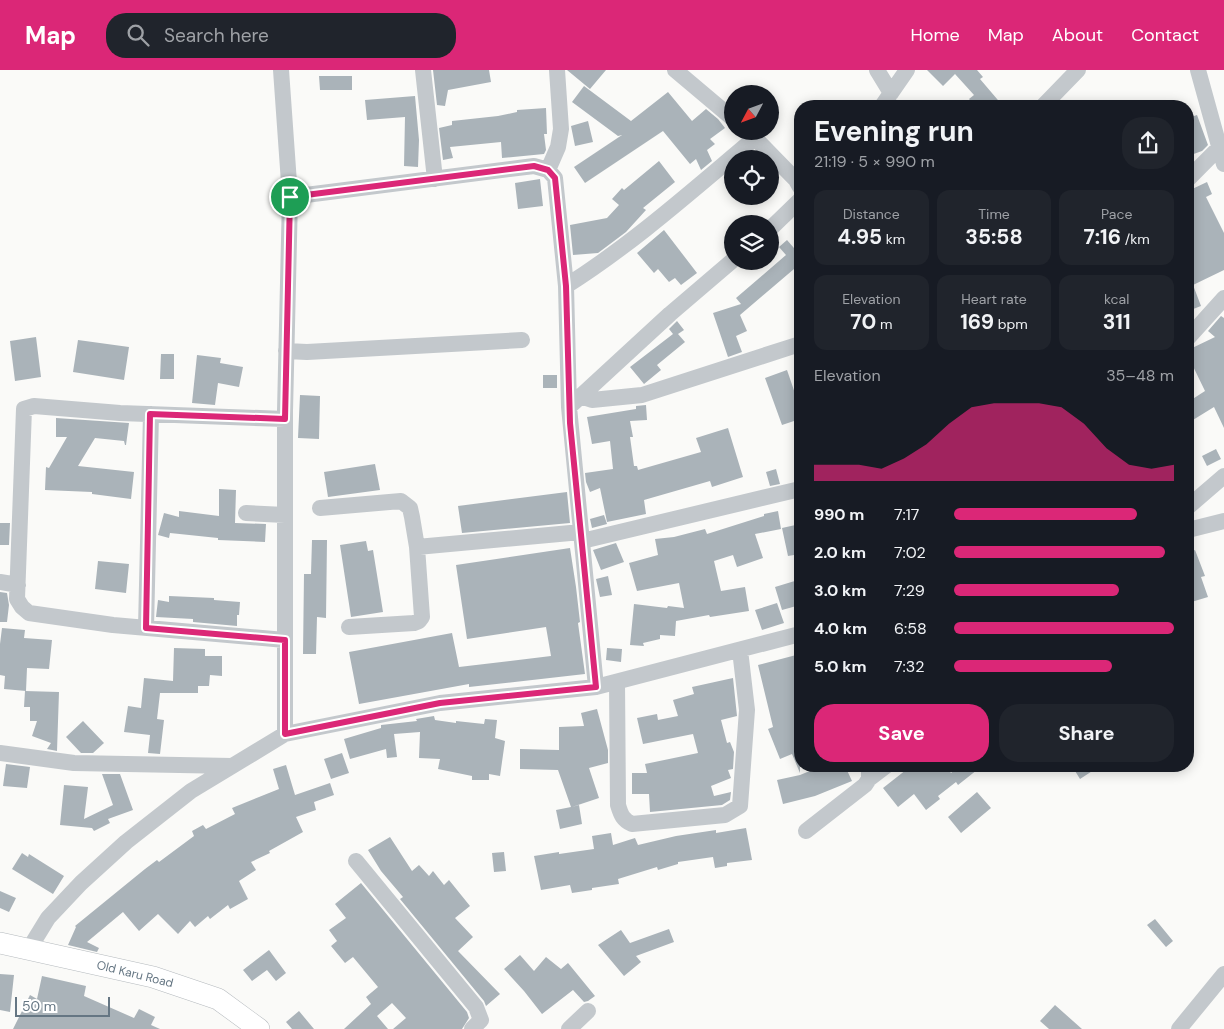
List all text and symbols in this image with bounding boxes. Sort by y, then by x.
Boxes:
search box [106,13,456,58]
text: Map [25,20,76,51]
icon: search [124,21,152,49]
text: Search here [164,23,269,48]
text: Home [910,23,960,47]
text: Map [988,23,1024,47]
text: About [1052,23,1103,47]
text: Contact [1131,23,1199,47]
north arrow [724,85,779,140]
map controls [724,85,779,270]
text: Evening run [814,113,974,150]
button: share [1122,117,1174,169]
button: locate [724,150,779,205]
text: 21:19 · 5 × 990 m [814,151,935,172]
pin [269,176,311,218]
icon: arrive [276,183,304,211]
text: Distance [843,205,900,223]
text: Time [978,205,1010,223]
text: Pace [1101,205,1132,223]
button: layers [724,215,779,270]
text: 4.95 [837,223,882,251]
text: 35:58 [965,223,1023,251]
text: 7:16 [1083,223,1121,251]
text: km [882,230,905,248]
text: /km [1121,230,1150,248]
text: Elevation [842,290,901,308]
text: Heart rate [961,290,1027,308]
text: kcal [1104,290,1129,308]
text: 70 [850,308,876,336]
text: 169 [960,308,994,336]
text: 311 [1103,308,1131,336]
text: m [876,315,892,333]
text: bpm [994,315,1028,333]
text: Elevation [814,365,881,386]
text: 35–48 m [1106,365,1174,386]
text: 990 m [814,504,864,525]
text: 7:17 [894,504,919,525]
text: 2.0 km [814,542,866,563]
text: 7:02 [894,542,926,563]
text: 3.0 km [814,580,866,601]
text: 7:29 [894,580,925,601]
text: 4.0 km [814,618,867,639]
text: 6:58 [894,618,927,639]
text: 5.0 km [814,656,867,677]
text: 7:32 [894,656,924,677]
button: Save [814,704,989,762]
button: Share [999,704,1174,762]
street label: Old Karu Road [95,957,175,991]
scale bar [15,994,110,1017]
text: 50 m [22,997,56,1015]

